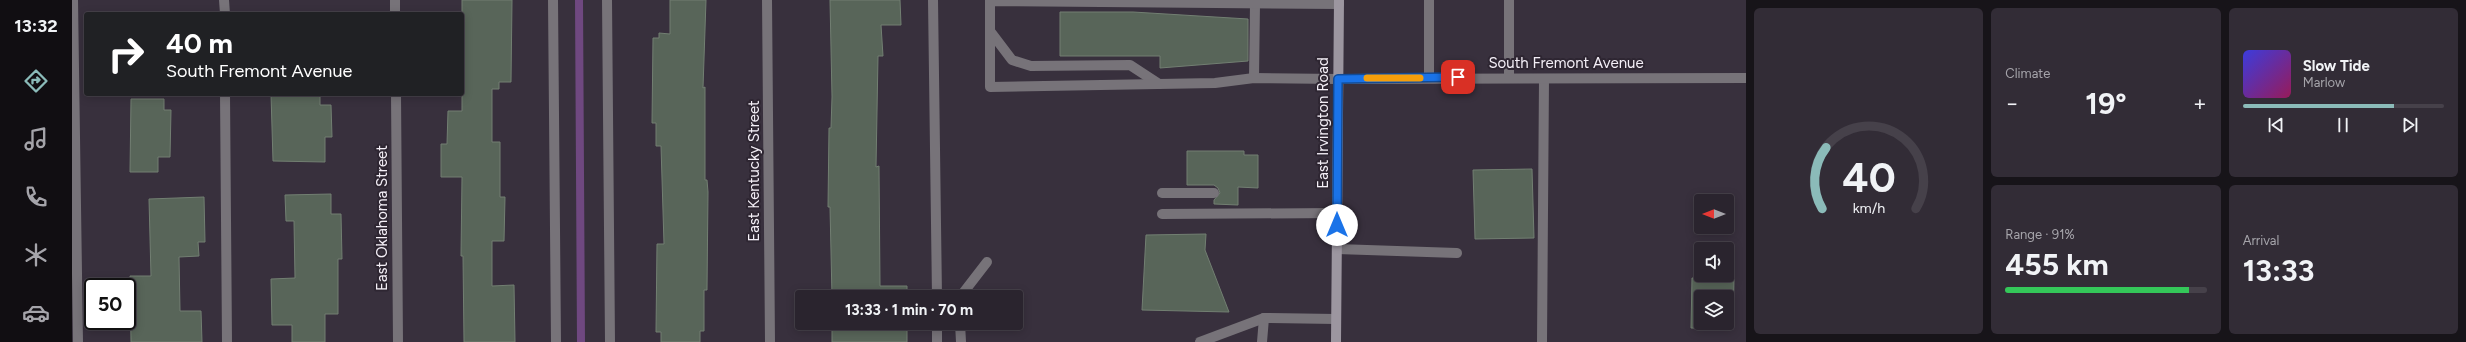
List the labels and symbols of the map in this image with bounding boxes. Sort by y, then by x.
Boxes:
street label: South Fremont Avenue [1488,54,1644,72]
street label: East Irvington Road [1314,57,1332,189]
pin [1441,60,1475,94]
street label: East Kentucky Street [745,100,763,242]
street label: East Oklahoma Street [373,145,391,291]
north arrow [1694,194,1734,234]
position arrow [1316,204,1358,246]
speed limit sign: 50 [84,278,136,330]

